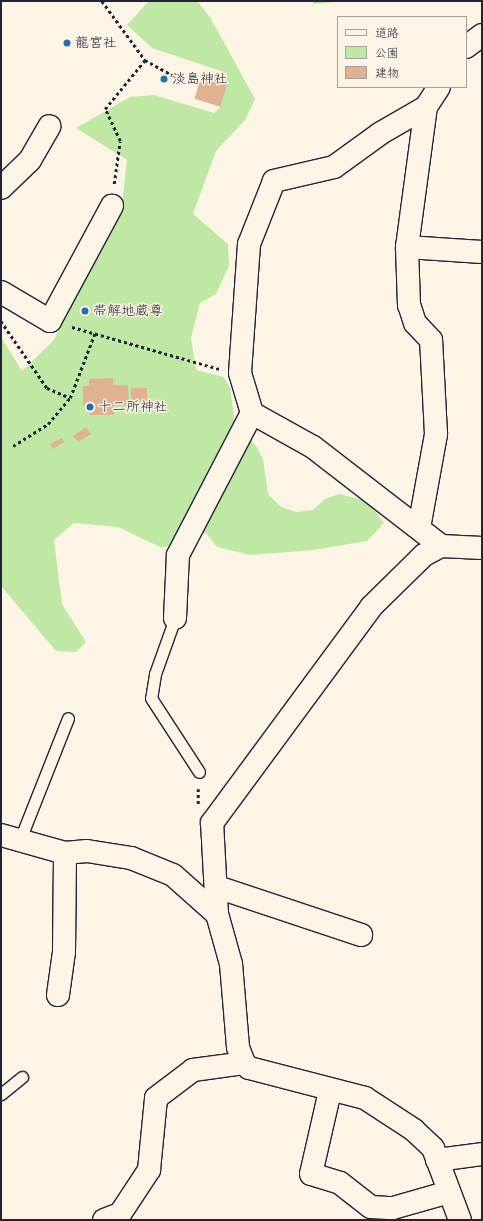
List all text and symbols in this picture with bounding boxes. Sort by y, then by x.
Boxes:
legend [337,16,467,88]
text: 道路 [375,25,399,41]
place label: 龍宮社 [75,35,117,51]
marker: 龍宮社 [62,38,72,48]
text: 公園 [375,45,399,61]
text: 建物 [375,65,399,81]
place label: 淡島神社 [172,71,228,87]
marker: 淡島神社 [159,74,169,84]
place label: 帯解地蔵尊 [93,303,163,319]
marker: 帯解地蔵尊 [80,306,90,316]
place label: 十二所神社 [98,399,168,415]
marker: 十二所神社 [85,402,95,412]

